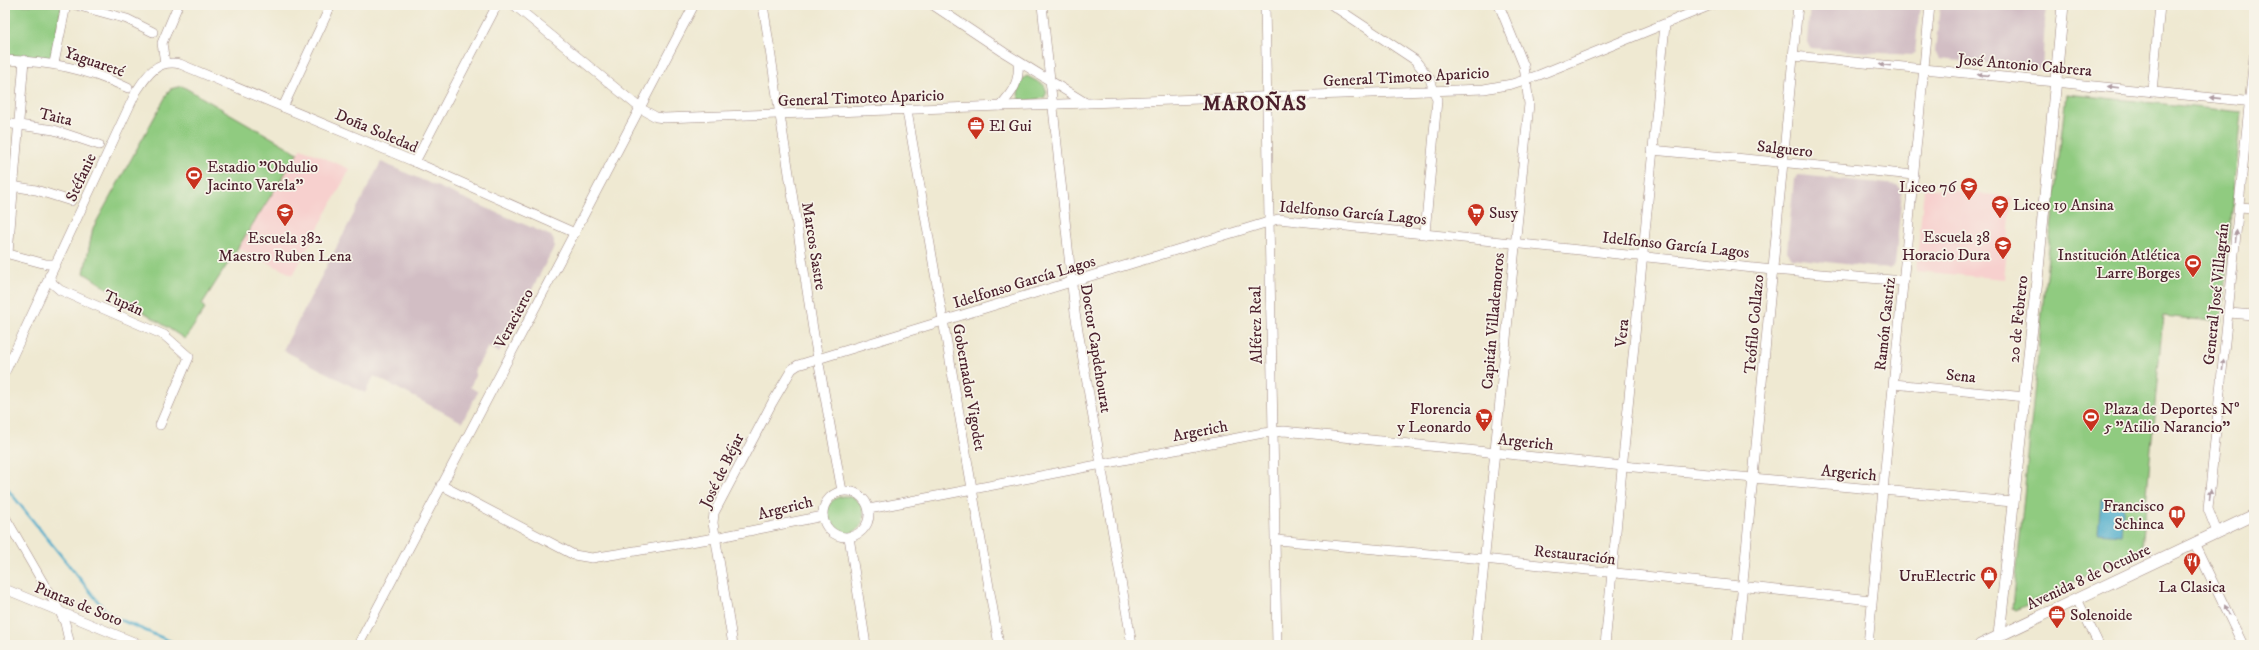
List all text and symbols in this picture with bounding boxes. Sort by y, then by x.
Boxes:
street label: Yaguareté [62,42,128,82]
street label: José Antonio Cabrera [1955,49,2093,81]
one-way arrow [1879,62,1891,69]
street label: General Timoteo Aparicio [1322,63,1490,91]
one-way arrow [1977,71,1989,78]
one-way arrow [2107,84,2119,91]
street label: General Timoteo Aparicio [777,85,945,111]
district label: MAROÑAS [1203,91,1307,117]
one-way arrow [2209,95,2221,101]
street label: Taita [37,103,75,131]
street label: Doña Soledad [332,104,421,157]
office icon: El Gui [966,115,986,140]
place label: El Gui [989,116,1032,136]
street label: Salguero [1756,136,1814,162]
street label: Stéfanie [61,150,101,205]
place label: Estadio "Obdulio Jacinto Varela" [205,157,318,195]
sports icon: Estadio "Obdulio Jacinto Varela" [184,165,204,190]
school or university icon: Liceo 76 [1959,176,1979,201]
place label: Liceo 76 [1899,177,1957,197]
school or university icon: Liceo 19 Ansina [1990,194,2010,219]
place label: Liceo 19 Ansina [2013,195,2114,215]
street label: Idelfonso García Lagos [1278,197,1427,229]
street label: Marcos Sastre [797,201,831,292]
school or university icon: Escuela 382 Maestro Ruben Lena [275,202,295,227]
supermarket icon: Susy [1466,202,1486,227]
place label: Susy [1489,203,1518,223]
street label: General José Villagrán [2199,222,2233,366]
street label: Idelfonso García Lagos [1601,227,1750,263]
place label: Escuela 38 Horacio Dura [1902,227,1990,265]
place label: Escuela 382 Maestro Ruben Lena [218,228,352,266]
one-way arrow [2233,230,2239,242]
school or university icon: Escuela 38 Horacio Dura [1993,235,2013,260]
place label: Institución Atlética Larre Borges [2057,245,2180,283]
street label: Idelfonso García Lagos [951,251,1098,313]
street label: Capitán Villademoros [1477,252,1509,390]
sports icon: Institución Atlética Larre Borges [2183,253,2203,278]
street label: Teófilo Collazo [1740,273,1768,374]
street label: 20 de Febrero [2003,274,2033,364]
street label: Ramón Castriz [1870,276,1900,372]
street label: Doctor Capdehourat [1076,282,1116,414]
street label: Tupán [100,285,147,321]
street label: Veracierto [489,285,538,353]
street label: Alférez Real [1245,285,1267,364]
street label: Vera [1610,318,1633,349]
street label: Gobernador Vigodet [948,322,990,452]
one-way arrow [2220,359,2226,372]
street label: Sena [1945,364,1977,388]
place label: Florencia y Leonardo [1397,399,1471,437]
place label: Plaza de Deportes Nº 5 "Atilio Narancio" [2104,399,2240,437]
supermarket icon: Florencia y Leonardo [1474,407,1494,432]
sports icon: Plaza de Deportes Nº 5 "Atilio Narancio" [2081,407,2101,432]
street label: Argerich [1171,416,1230,446]
street label: Argerich [1497,429,1555,455]
street label: José de Béjar [694,430,749,513]
street label: Argerich [1820,461,1878,485]
one-way arrow [2207,489,2213,501]
street label: Argerich [756,491,815,524]
place label: Francisco Schinca [2103,496,2164,534]
library icon: Francisco Schinca [2167,504,2187,529]
street label: Avenida 8 de Octubre [2023,539,2154,614]
street label: Restauración [1533,541,1617,569]
restaurant icon: La Clasica [2182,551,2202,576]
shop icon: UruElectric [1979,565,1999,590]
place label: UruElectric [1899,566,1976,586]
street label: Puntas de Soto [32,577,126,631]
place label: La Clasica [2158,577,2226,597]
office icon: Solenoide [2047,604,2067,629]
one-way arrow [2223,604,2230,616]
place label: Solenoide [2070,605,2133,625]

